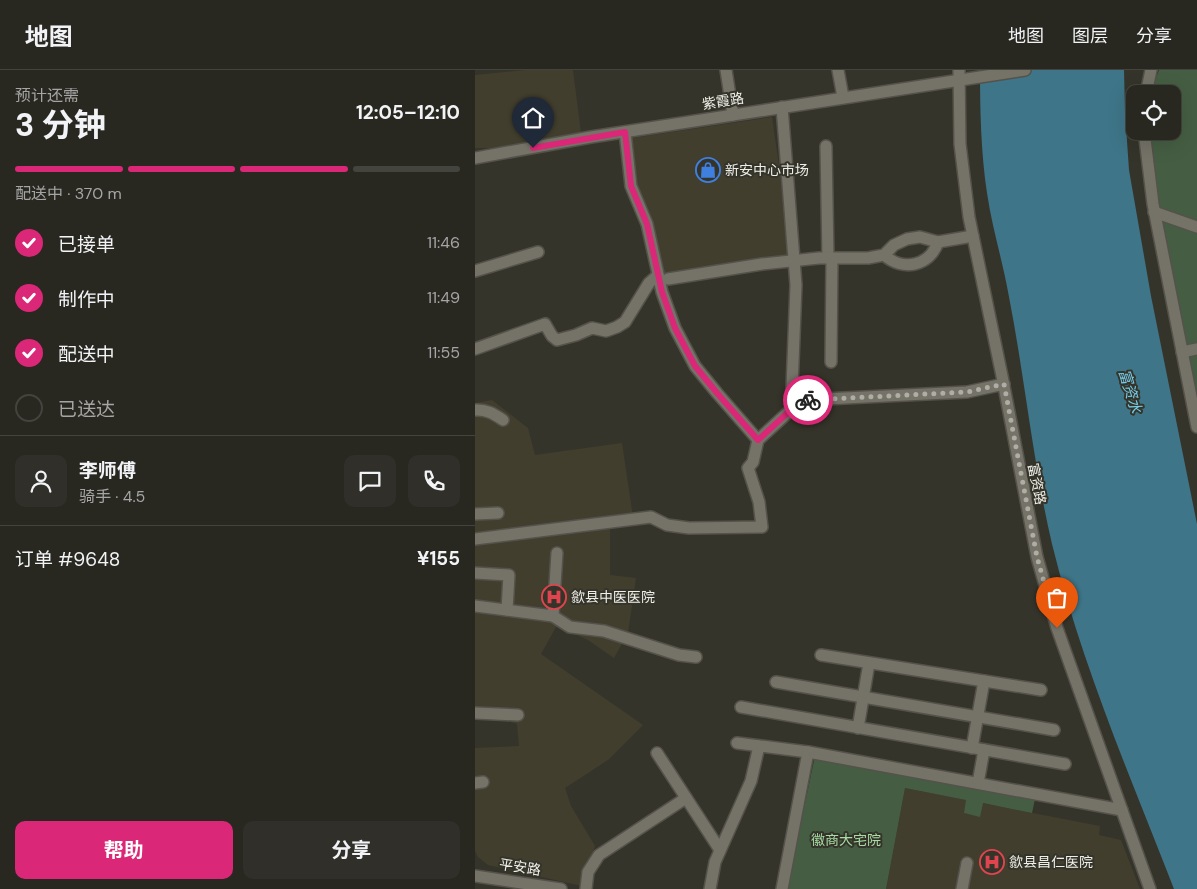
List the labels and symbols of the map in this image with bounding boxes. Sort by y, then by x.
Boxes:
street label: 紫霞路 [701,89,745,113]
pin [512,97,554,148]
shop icon: 新安中心市场 [695,157,721,183]
place label: 新安中心市场 [725,161,809,179]
water label: 富资水 [1114,367,1146,416]
courier [783,375,833,425]
street label: 富资路 [1024,462,1050,506]
pin [1036,577,1078,628]
hospital icon: 歙县中医医院 [541,584,567,610]
place label: 歙县中医医院 [571,588,655,606]
park label: 徽商大宅院 [811,831,881,849]
hospital icon: 歙县昌仁医院 [979,849,1005,875]
place label: 歙县昌仁医院 [1009,853,1093,871]
street label: 平安路 [498,855,542,879]

